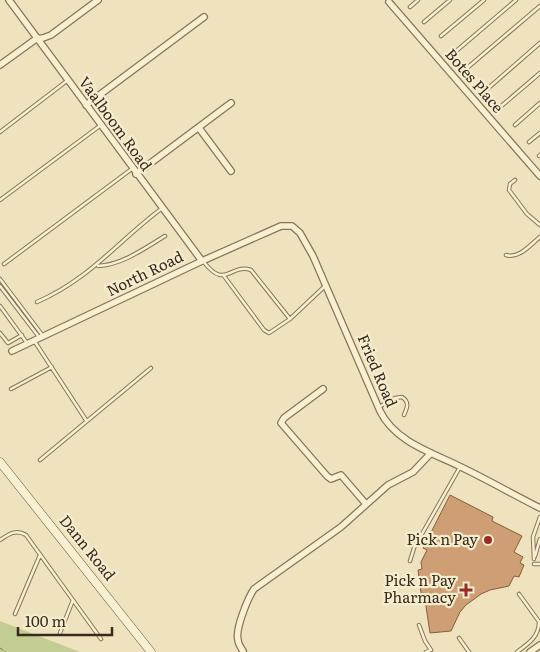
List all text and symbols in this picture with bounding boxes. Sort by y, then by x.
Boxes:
street label: Botes Place [441,43,510,118]
street label: Vaalboom Road [74,71,158,175]
street label: North Road [102,244,187,301]
street label: Fried Road [353,330,404,411]
street label: Dann Road [55,509,122,585]
place label: Pick n Pay [407,527,478,550]
marker: Pick n Pay [482,534,494,546]
place label: Pick n Pay Pharmacy [383,568,456,608]
marker: Pick n Pay Pharmacy [460,584,472,596]
scale bar [18,604,111,636]
text: 100 m [25,609,66,632]

